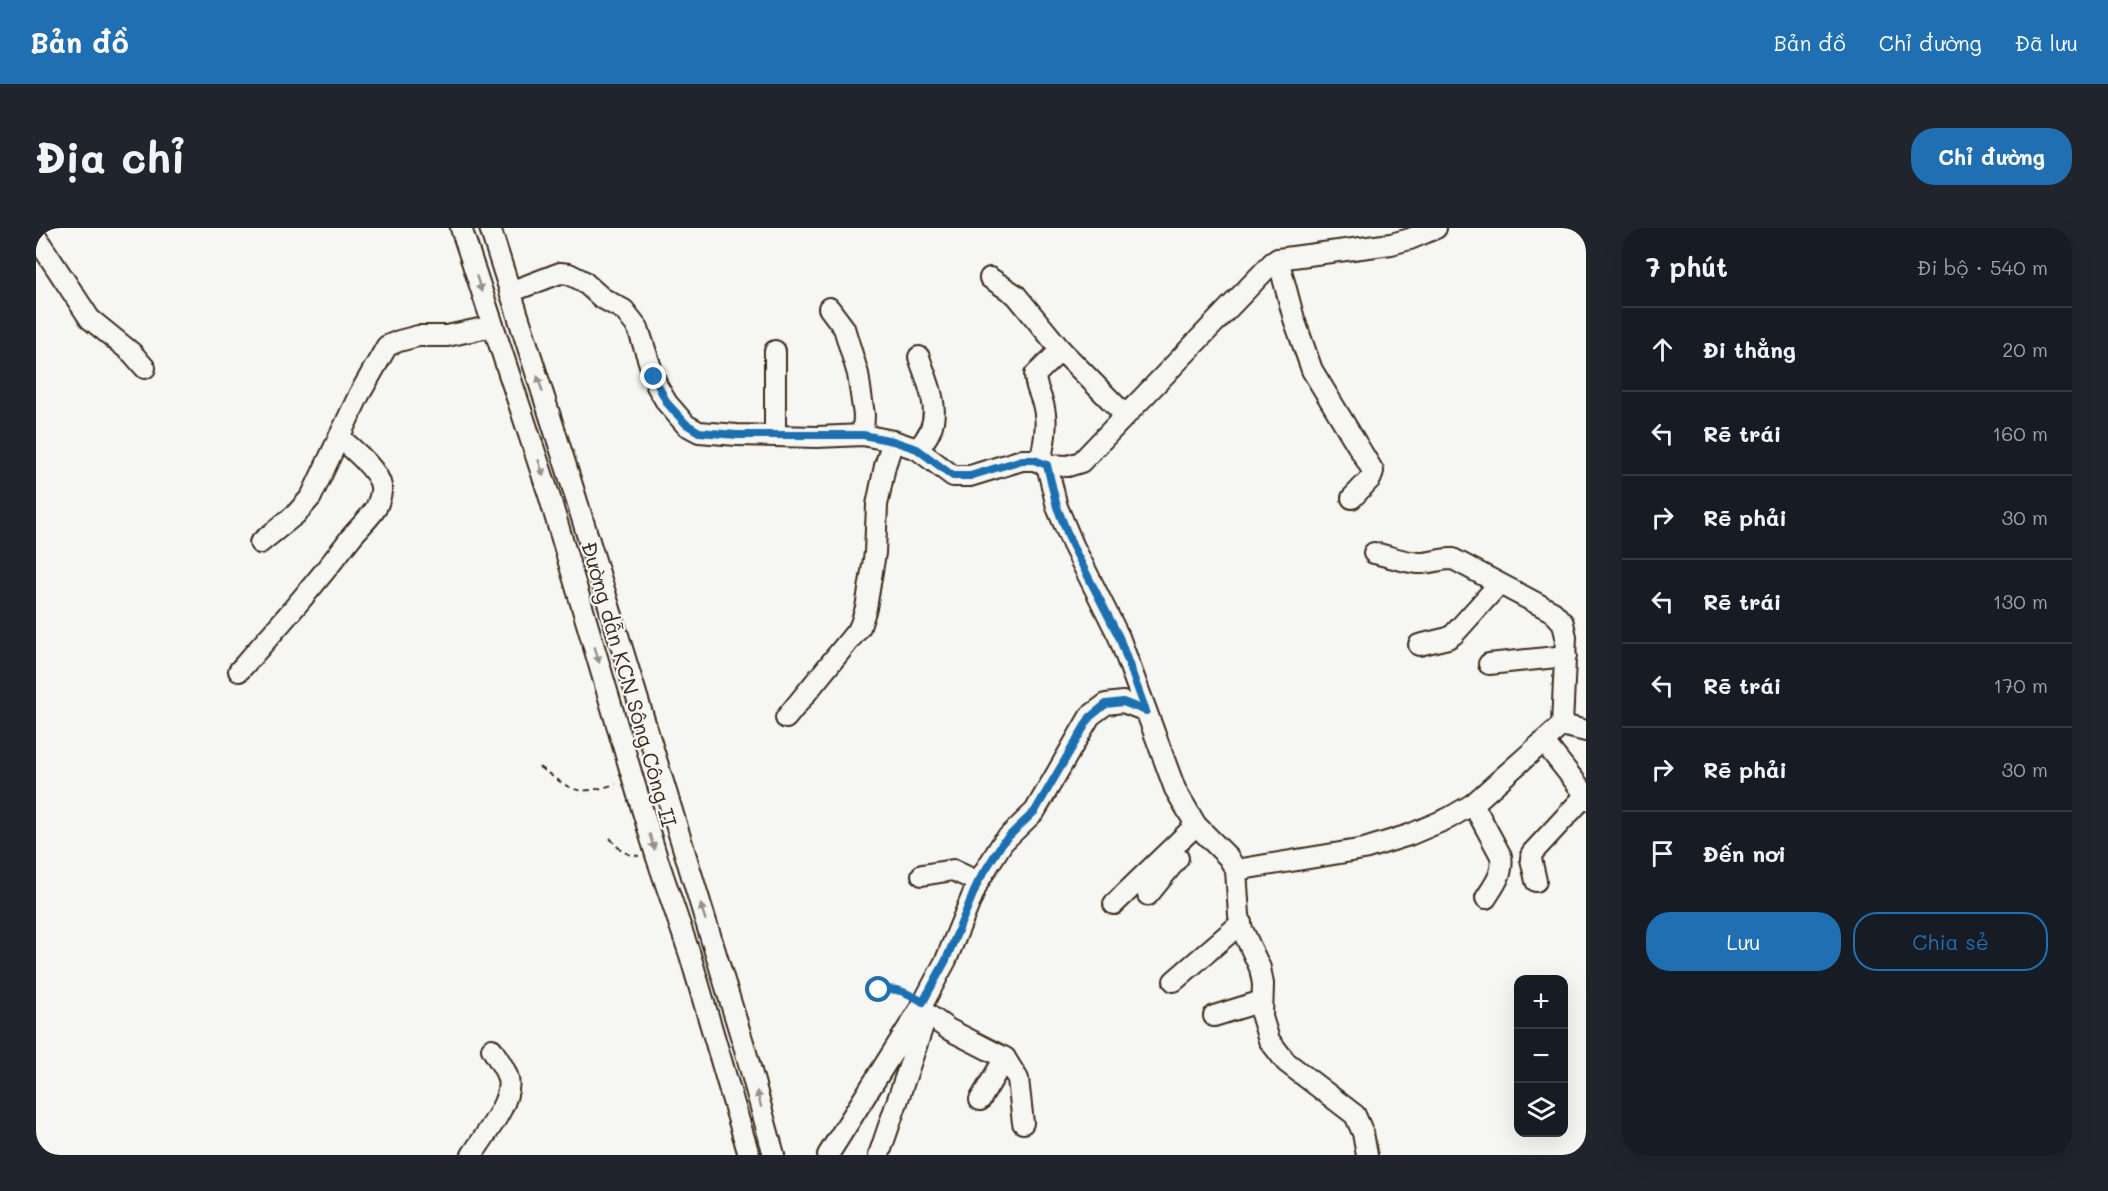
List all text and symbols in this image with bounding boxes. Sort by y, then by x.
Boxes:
text: Bản đồ [30,24,129,60]
text: Bản đồ [1774,29,1846,56]
text: Chỉ đường [1879,29,1982,56]
text: Đã lưu [2015,29,2078,56]
button: Chỉ đường [1911,128,2072,185]
text: Địa chỉ [36,129,185,184]
text: 7 phút [1646,250,1728,284]
text: Đi bộ · 540 m [1917,254,2048,280]
one-way arrow [475,275,484,293]
icon: ahead [1646,333,1679,366]
text: Đi thẳng [1703,335,1796,364]
text: 20 m [2002,336,2048,362]
route end [640,363,666,389]
one-way arrow [535,375,544,393]
icon: left [1646,417,1679,450]
text: Rẽ trái [1703,419,1781,448]
text: 160 m [1992,420,2048,446]
one-way arrow [537,459,546,477]
icon: right [1646,501,1679,534]
text: Rẽ phải [1703,503,1787,532]
text: 30 m [2002,504,2048,530]
street label: Đường dẫn KCN Sông Công II [576,538,684,830]
icon: left [1646,585,1679,618]
text: Rẽ trái [1703,587,1781,616]
text: 130 m [1993,588,2048,614]
one-way arrow [593,646,602,664]
icon: left [1646,669,1679,702]
text: Rẽ trái [1703,671,1781,700]
text: 170 m [1993,672,2048,698]
icon: right [1646,753,1679,786]
text: Rẽ phải [1703,755,1787,784]
text: 30 m [2002,756,2048,782]
one-way arrow [648,833,657,851]
icon: arrive [1646,837,1679,870]
text: Đến nơi [1703,839,1786,868]
one-way arrow [698,903,707,921]
button: Lưu [1646,912,1841,971]
button: Chia sẻ [1853,912,2048,971]
map controls [1514,975,1568,1137]
button: + [1514,975,1568,1029]
route start [865,976,891,1002]
button: − [1514,1029,1568,1083]
button: layers [1514,1083,1568,1137]
one-way arrow [753,1089,763,1108]

